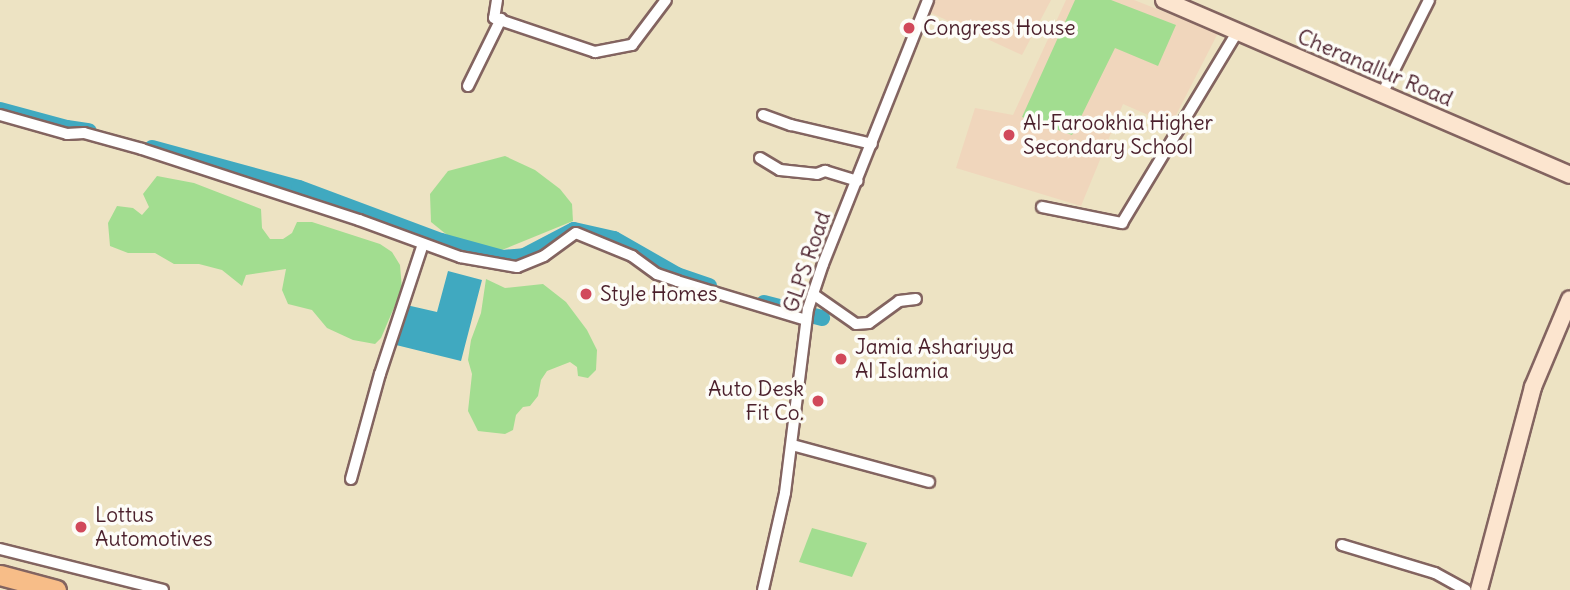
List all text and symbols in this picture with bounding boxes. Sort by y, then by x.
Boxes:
place label: Congress House [923,15,1076,41]
marker: Congress House [901,20,917,36]
street label: Cheranallur Road [1294,24,1456,112]
place label: Al-Farookhia Higher Secondary School [1023,110,1213,160]
marker: Al-Farookhia Higher Secondary School [1001,127,1017,143]
street label: GLPS Road [778,208,836,316]
place label: Style Homes [600,281,718,307]
marker: Style Homes [578,286,594,302]
place label: Jamia Ashariyya Al Islamia [855,334,1014,384]
marker: Jamia Ashariyya Al Islamia [833,351,849,367]
place label: Auto Desk Fit Co. [708,376,804,426]
marker: Auto Desk Fit Co. [810,393,826,409]
place label: Lottus Automotives [95,502,213,552]
marker: Lottus Automotives [73,519,89,535]

